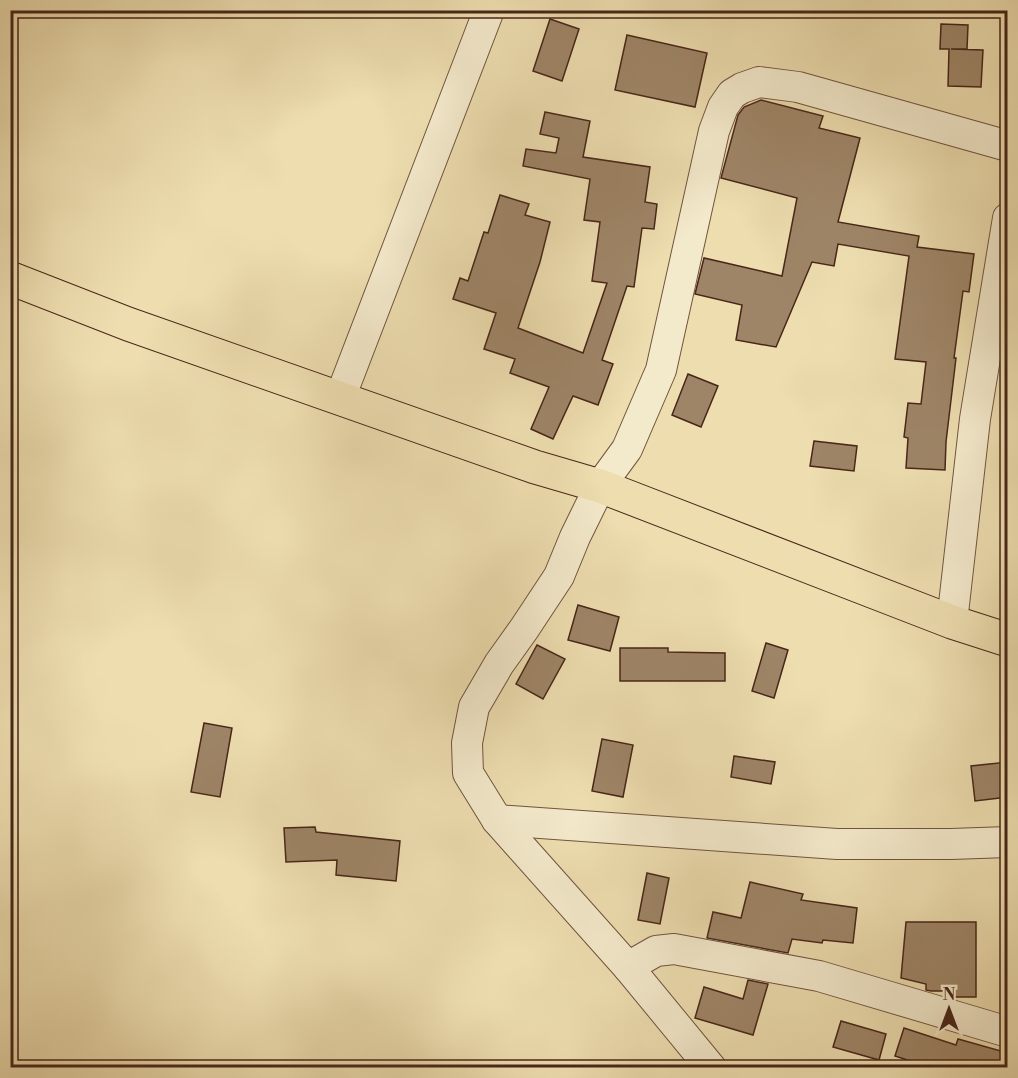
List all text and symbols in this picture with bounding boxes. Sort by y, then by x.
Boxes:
north arrow [919,979,979,1039]
text: N [943,985,956,1005]

